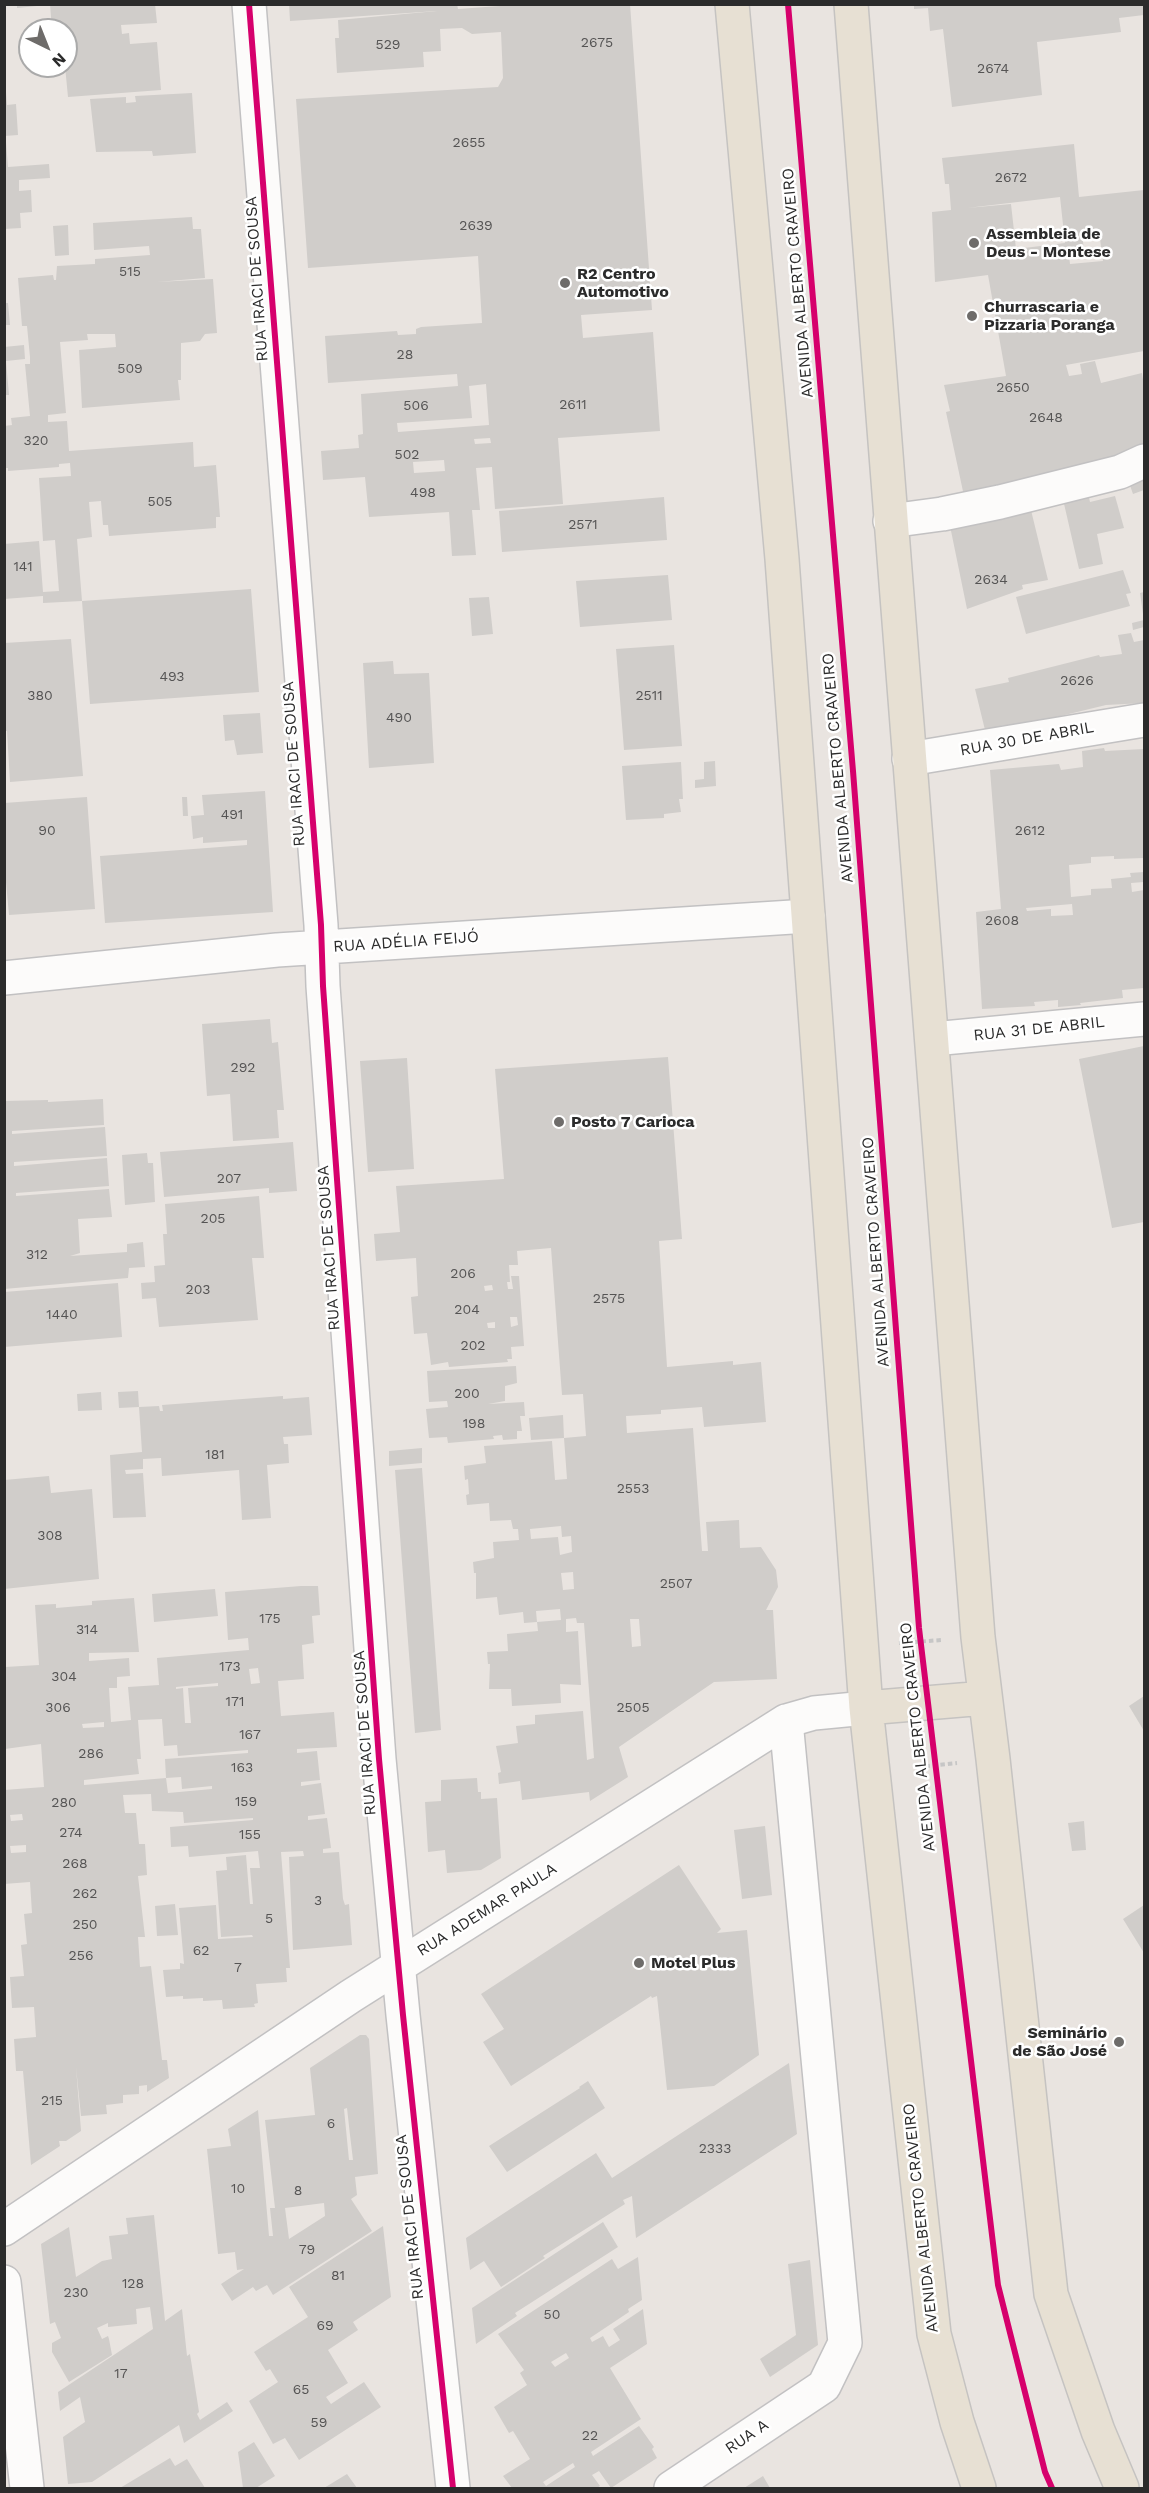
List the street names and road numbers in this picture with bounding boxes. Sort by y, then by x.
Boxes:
street label: AVENIDA ALBERTO CRAVEIRO [778,167,818,399]
street label: RUA IRACI DE SOUSA [242,196,272,362]
street label: AVENIDA ALBERTO CRAVEIRO [818,652,858,884]
street label: RUA IRACI DE SOUSA [279,681,309,847]
street label: RUA 30 DE ABRIL [959,718,1095,760]
street label: RUA ADÉLIA FEIJÓ [333,927,479,957]
street label: RUA 31 DE ABRIL [972,1013,1106,1045]
street label: AVENIDA ALBERTO CRAVEIRO [858,1136,894,1368]
street label: RUA IRACI DE SOUSA [314,1165,344,1331]
street label: AVENIDA ALBERTO CRAVEIRO [896,1621,940,1853]
street label: RUA IRACI DE SOUSA [350,1650,380,1816]
street label: RUA ADEMAR PAULA [414,1859,560,1961]
street label: AVENIDA ALBERTO CRAVEIRO [899,2102,943,2334]
street label: RUA IRACI DE SOUSA [392,2134,428,2300]
street label: RUA A [722,2416,772,2458]

